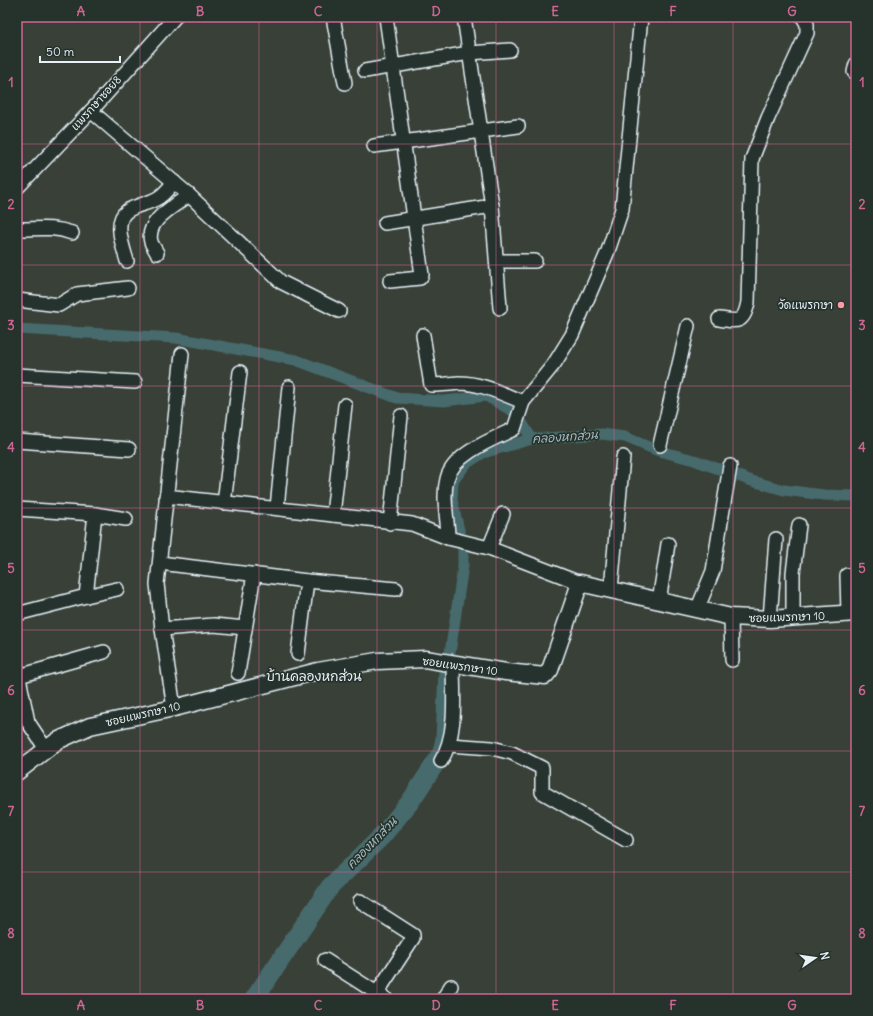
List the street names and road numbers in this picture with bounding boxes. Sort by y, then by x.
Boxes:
street label: แพรกษาซอย8 [68,73,124,133]
street label: ซอยแพรกษา 10 [749,609,825,625]
street label: ซอยแพรกษา 10 [421,654,499,678]
street label: ซอยแพรกษา 10 [104,699,182,729]

